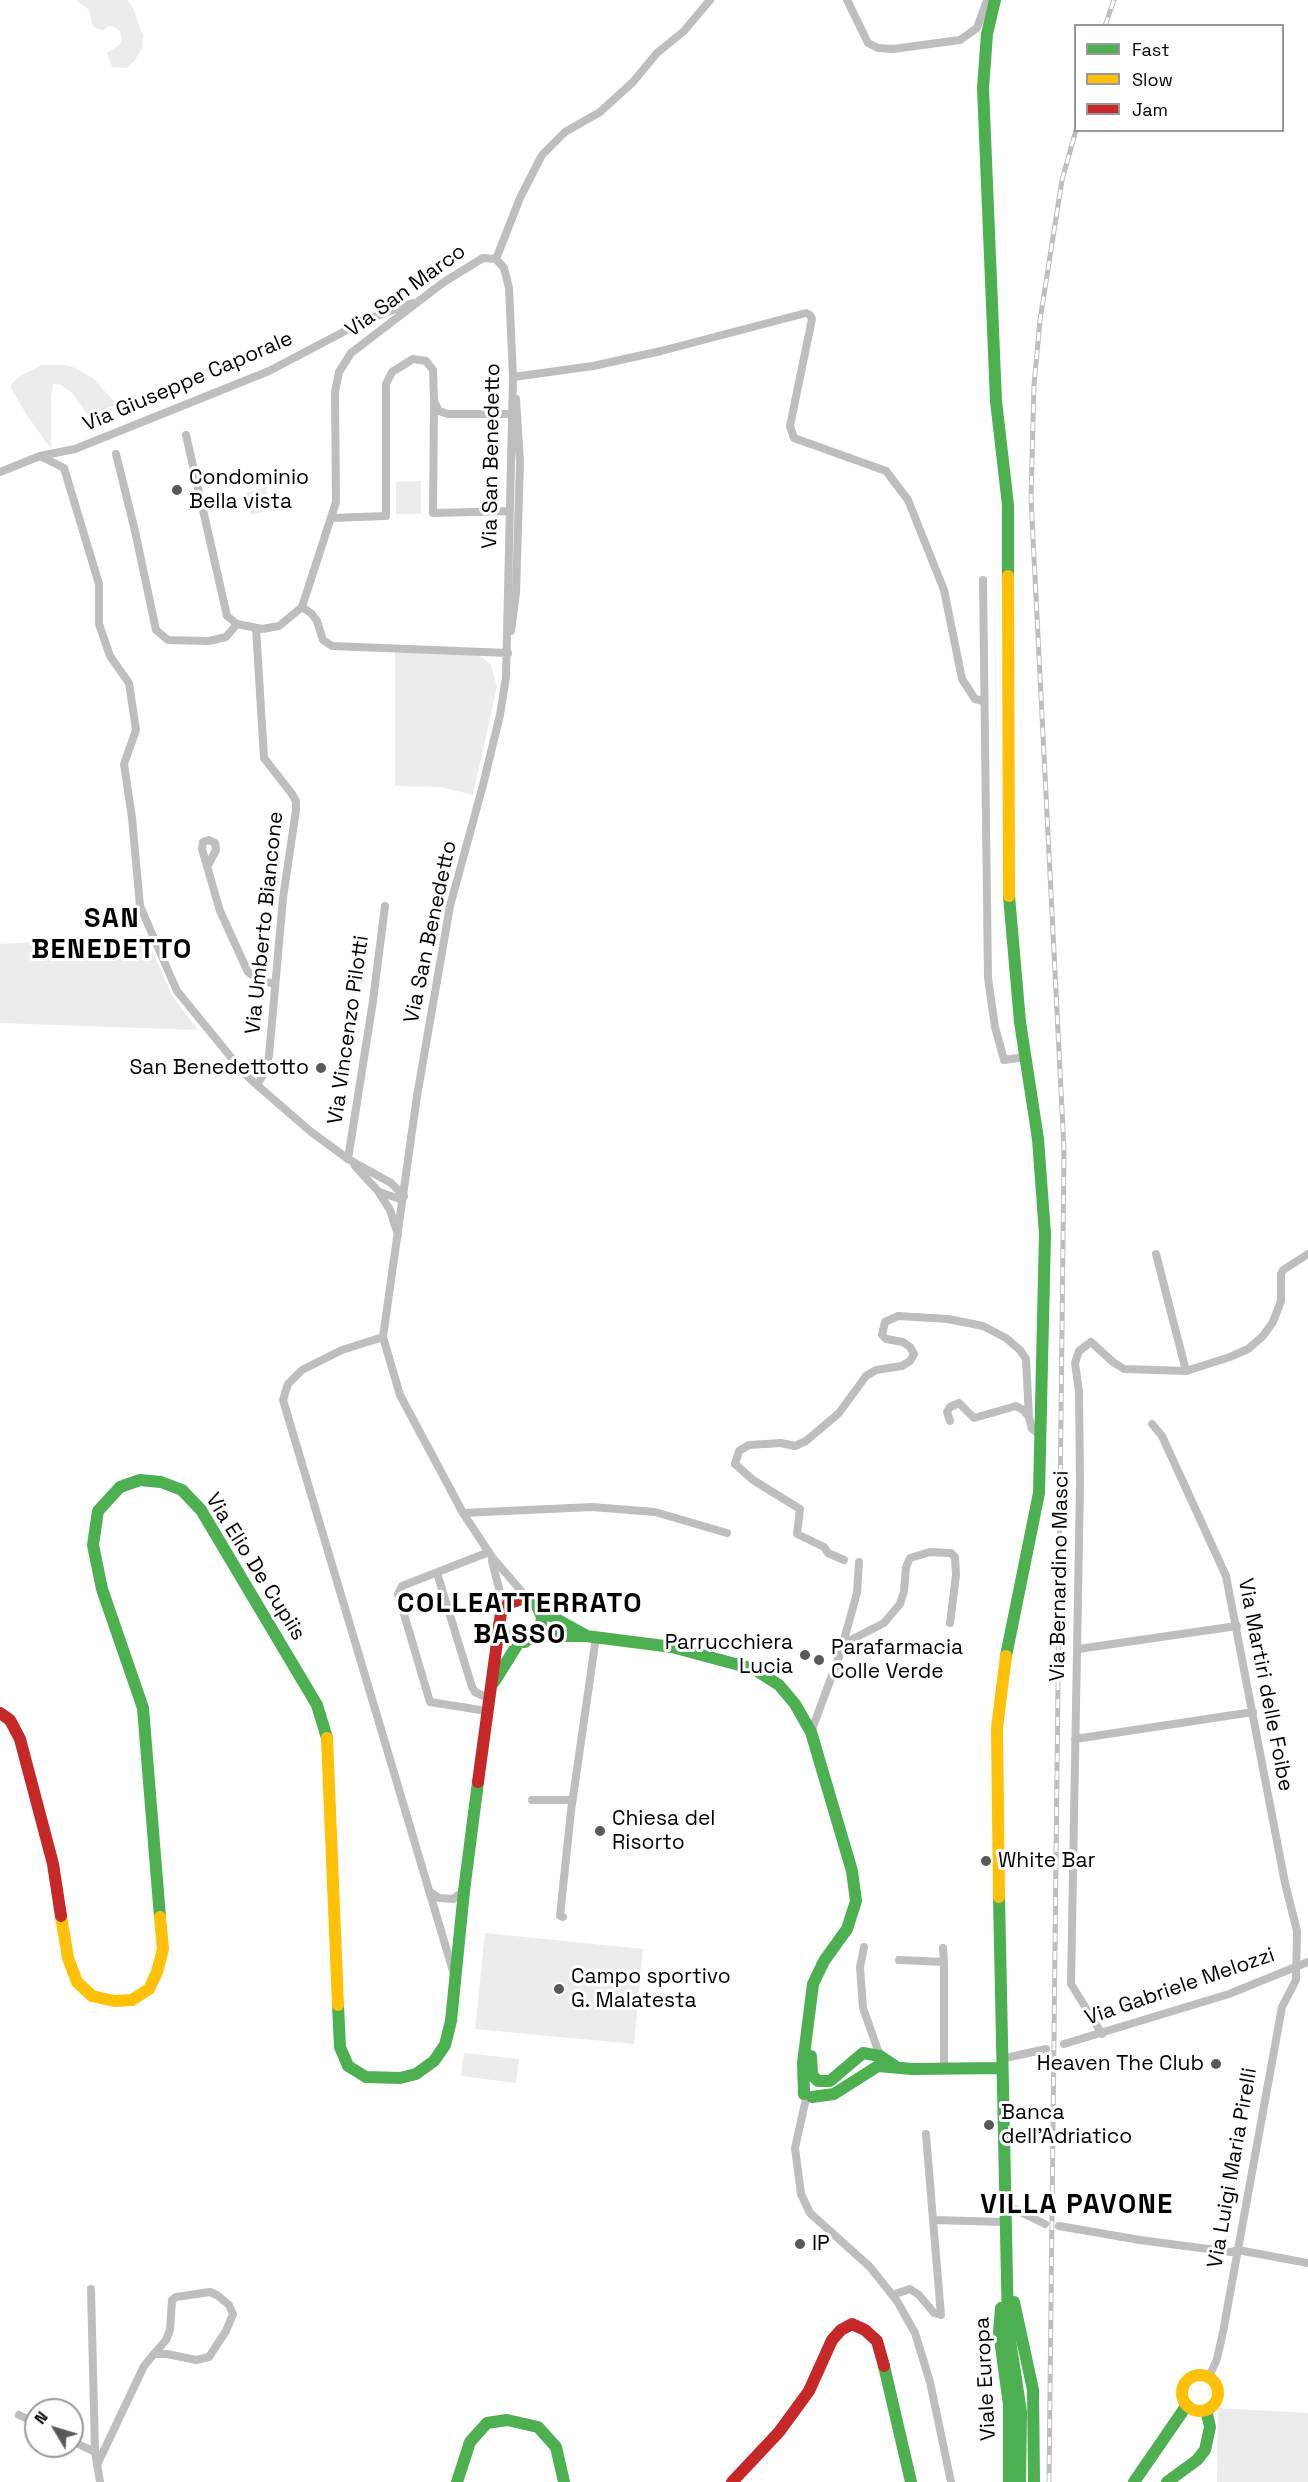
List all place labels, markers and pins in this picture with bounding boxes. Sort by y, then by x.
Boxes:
place label: Condominio Bella vista [189,465,309,515]
marker: Condominio Bella vista [170,483,184,497]
place label: San Benedettotto [129,1055,309,1081]
marker: San Benedettotto [314,1061,328,1075]
place label: Parrucchiera Lucia [665,1630,793,1680]
place label: Parafarmacia Colle Verde [831,1635,963,1685]
marker: Parrucchiera Lucia [798,1648,812,1662]
marker: Parafarmacia Colle Verde [812,1653,826,1667]
place label: Chiesa del Risorto [612,1806,715,1856]
marker: Chiesa del Risorto [593,1824,607,1838]
place label: White Bar [998,1848,1095,1874]
marker: White Bar [979,1854,993,1868]
place label: Campo sportivo G. Malatesta [571,1964,731,2014]
marker: Campo sportivo G. Malatesta [552,1982,566,1996]
place label: Heaven The Club [1037,2051,1204,2077]
marker: Heaven The Club [1209,2057,1223,2071]
place label: Banca dell'Adriatico [1001,2100,1132,2150]
marker: Banca dell'Adriatico [982,2118,996,2132]
place label: IP [812,2231,830,2257]
marker: IP [793,2237,807,2251]

